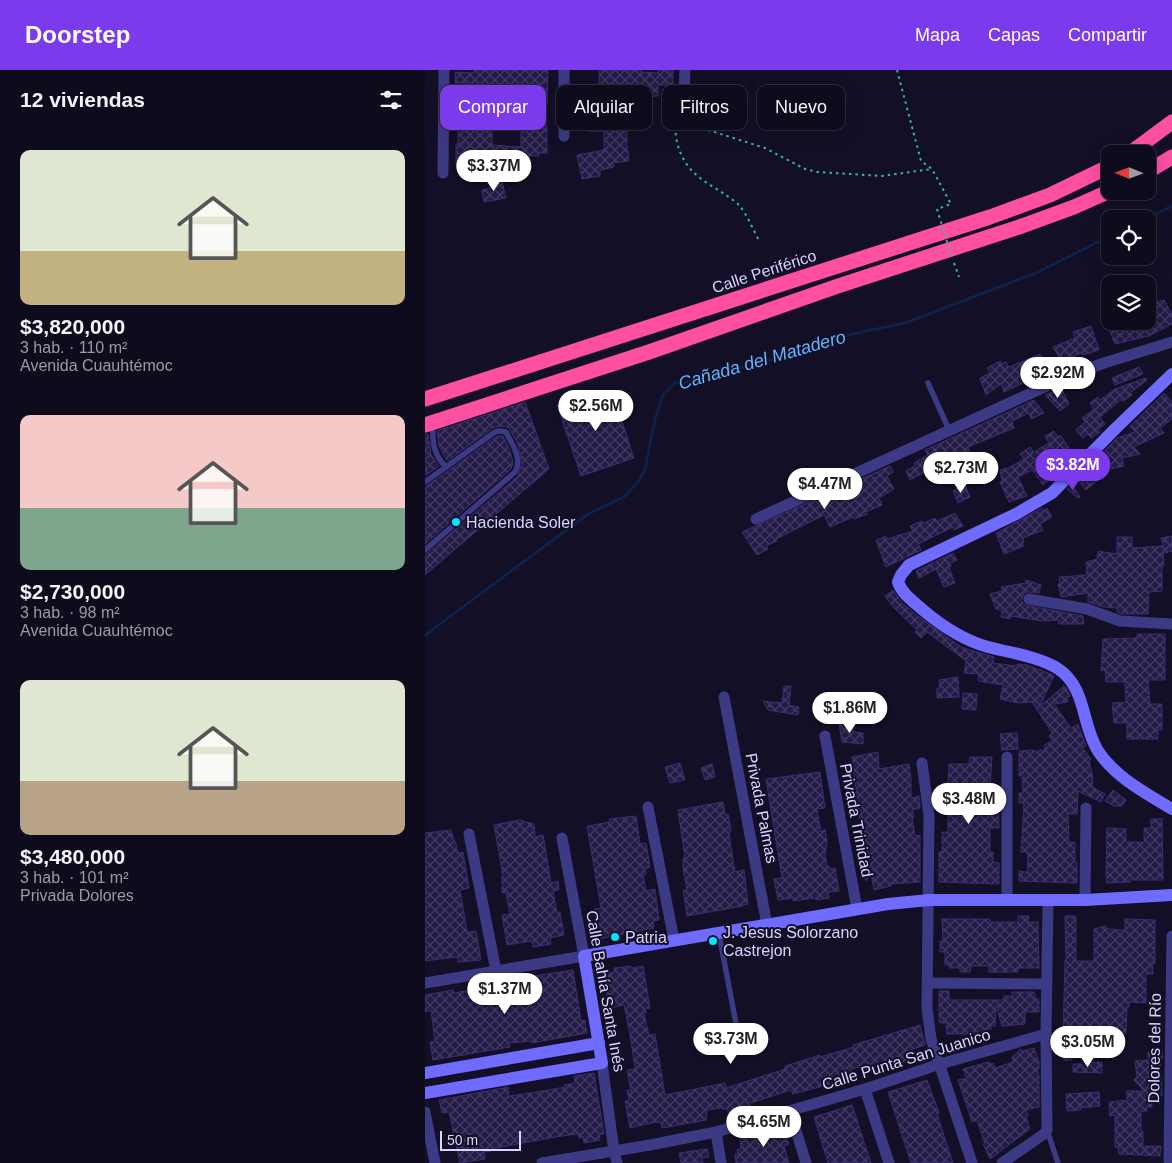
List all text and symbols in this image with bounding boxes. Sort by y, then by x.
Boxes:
text: Doorstep [25,21,130,48]
text: Mapa [915,25,960,45]
text: Capas [988,25,1040,45]
text: Compartir [1068,25,1147,45]
chip: Comprar [440,85,546,130]
chip: Alquilar [556,85,652,130]
chip: Filtros [662,85,747,130]
chip: Nuevo [757,85,845,130]
icon: filters [377,86,405,114]
text: 12 viviendas [20,88,145,111]
north arrow [1101,145,1156,200]
map controls [1101,145,1156,330]
pin: $3.37M [453,150,535,192]
text: $3.37M [467,157,521,174]
icon: home [168,183,258,273]
button: locate [1101,210,1156,265]
street label: Calle Periférico [710,247,818,296]
button: layers [1101,275,1156,330]
text: $3,820,000 [20,315,125,338]
water label: Cañada del Matadero [676,327,848,393]
text: 3 hab. · 110 m² [20,339,127,356]
pin: $2.92M [1017,356,1099,399]
text: Avenida Cuauhtémoc [20,357,173,374]
text: $2.92M [1031,364,1085,381]
pin: $2.56M [555,390,637,432]
text: $2.56M [569,397,623,414]
icon: home [168,448,258,538]
pin: $3.82M [1032,448,1114,491]
pin: $2.73M [920,452,1002,494]
text: $3.82M [1046,456,1100,473]
text: $2.73M [934,459,988,476]
pin: $4.47M [784,468,866,510]
text: $4.47M [798,475,852,492]
place label: Hacienda Soler [466,514,576,531]
marker: Hacienda Soler [450,516,462,528]
text: $2,730,000 [20,580,125,603]
text: 3 hab. · 98 m² [20,604,120,621]
text: Avenida Cuauhtémoc [20,622,173,639]
pin: $1.86M [809,692,891,734]
text: $1.86M [823,699,877,716]
icon: home [168,713,258,803]
street label: Privada Palmas [742,751,781,865]
street label: Privada Trinidad [837,762,876,878]
pin: $3.48M [928,782,1010,825]
text: $3.48M [942,790,996,807]
text: $3,480,000 [20,845,125,868]
text: 3 hab. · 101 m² [20,869,129,886]
text: Privada Dolores [20,887,134,904]
street label: Calle Bahía Santa Inés [583,909,628,1073]
place label: J. Jesus Solorzano Castrejon [723,924,858,959]
place label: Patria [625,929,667,946]
marker: Patria [609,931,621,943]
marker: J. Jesus Solorzano Castrejon [707,935,719,947]
pin: $1.37M [464,972,546,1015]
text: $1.37M [478,980,532,997]
street label: Dolores del Río [1145,993,1164,1103]
pin: $3.73M [690,1022,772,1065]
street label: Calle Punta San Juanico [820,1026,993,1093]
pin: $3.05M [1047,1026,1129,1068]
text: $3.73M [704,1030,758,1047]
text: $3.05M [1061,1033,1115,1050]
pin: $4.65M [723,1106,805,1148]
text: $4.65M [737,1113,791,1130]
scale bar [440,1128,521,1151]
text: 50 m [447,1132,478,1148]

